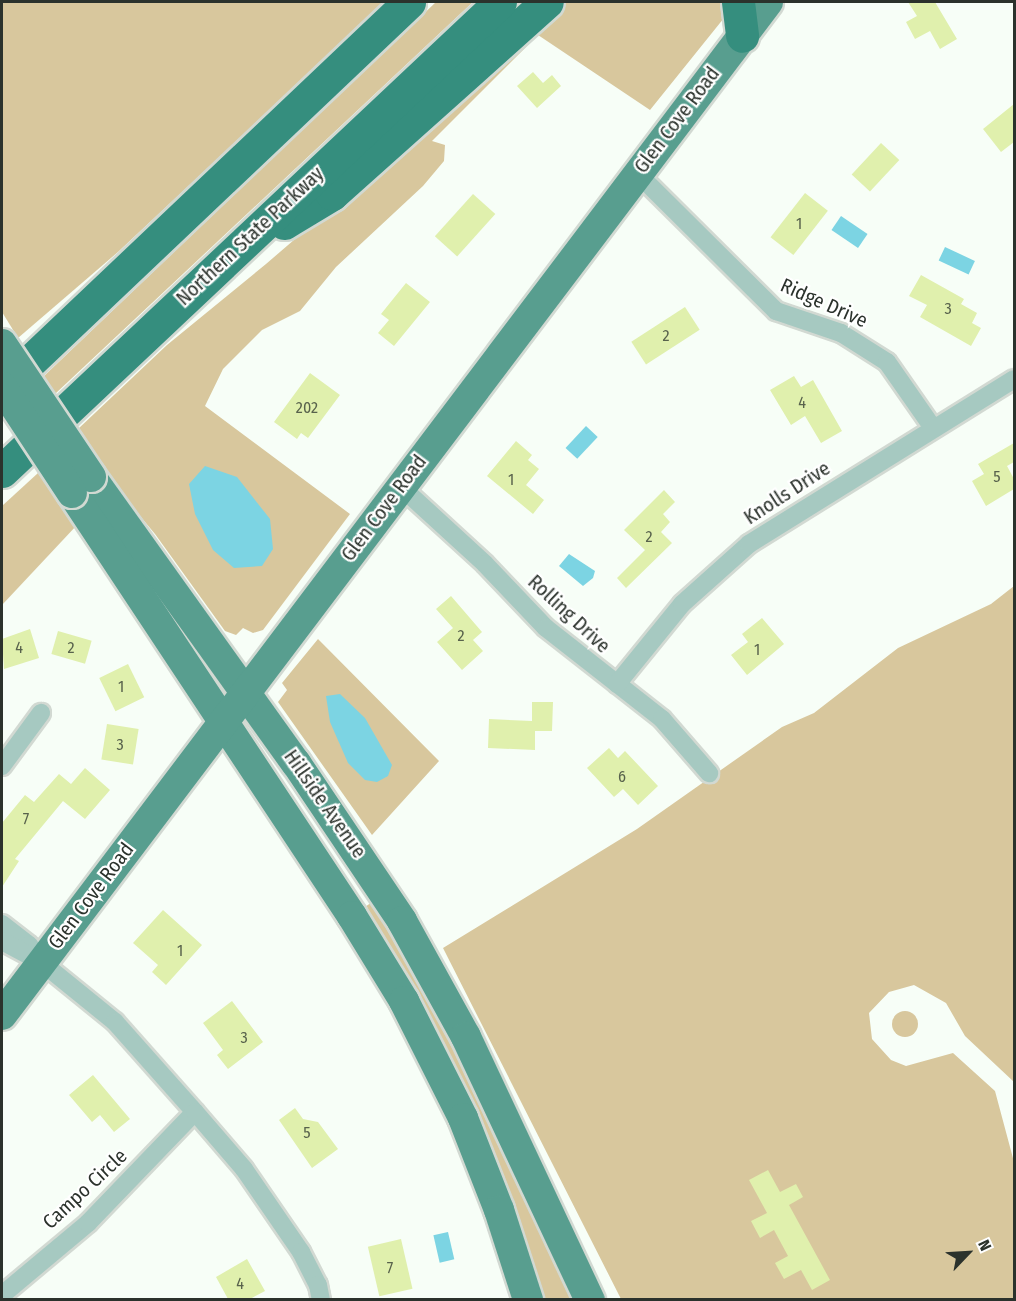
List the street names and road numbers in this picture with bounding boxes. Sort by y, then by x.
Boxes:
street label: Glen Cove Road [629,62,725,178]
street label: Northern State Parkway [171,162,329,310]
street label: Ridge Drive [777,273,871,333]
street label: Glen Cove Road [336,450,432,566]
street label: Knolls Drive [739,456,835,530]
street label: Rolling Drive [523,570,615,658]
street label: Hillside Avenue [279,745,371,863]
street label: Glen Cove Road [43,838,139,954]
street label: Campo Circle [38,1144,132,1234]

